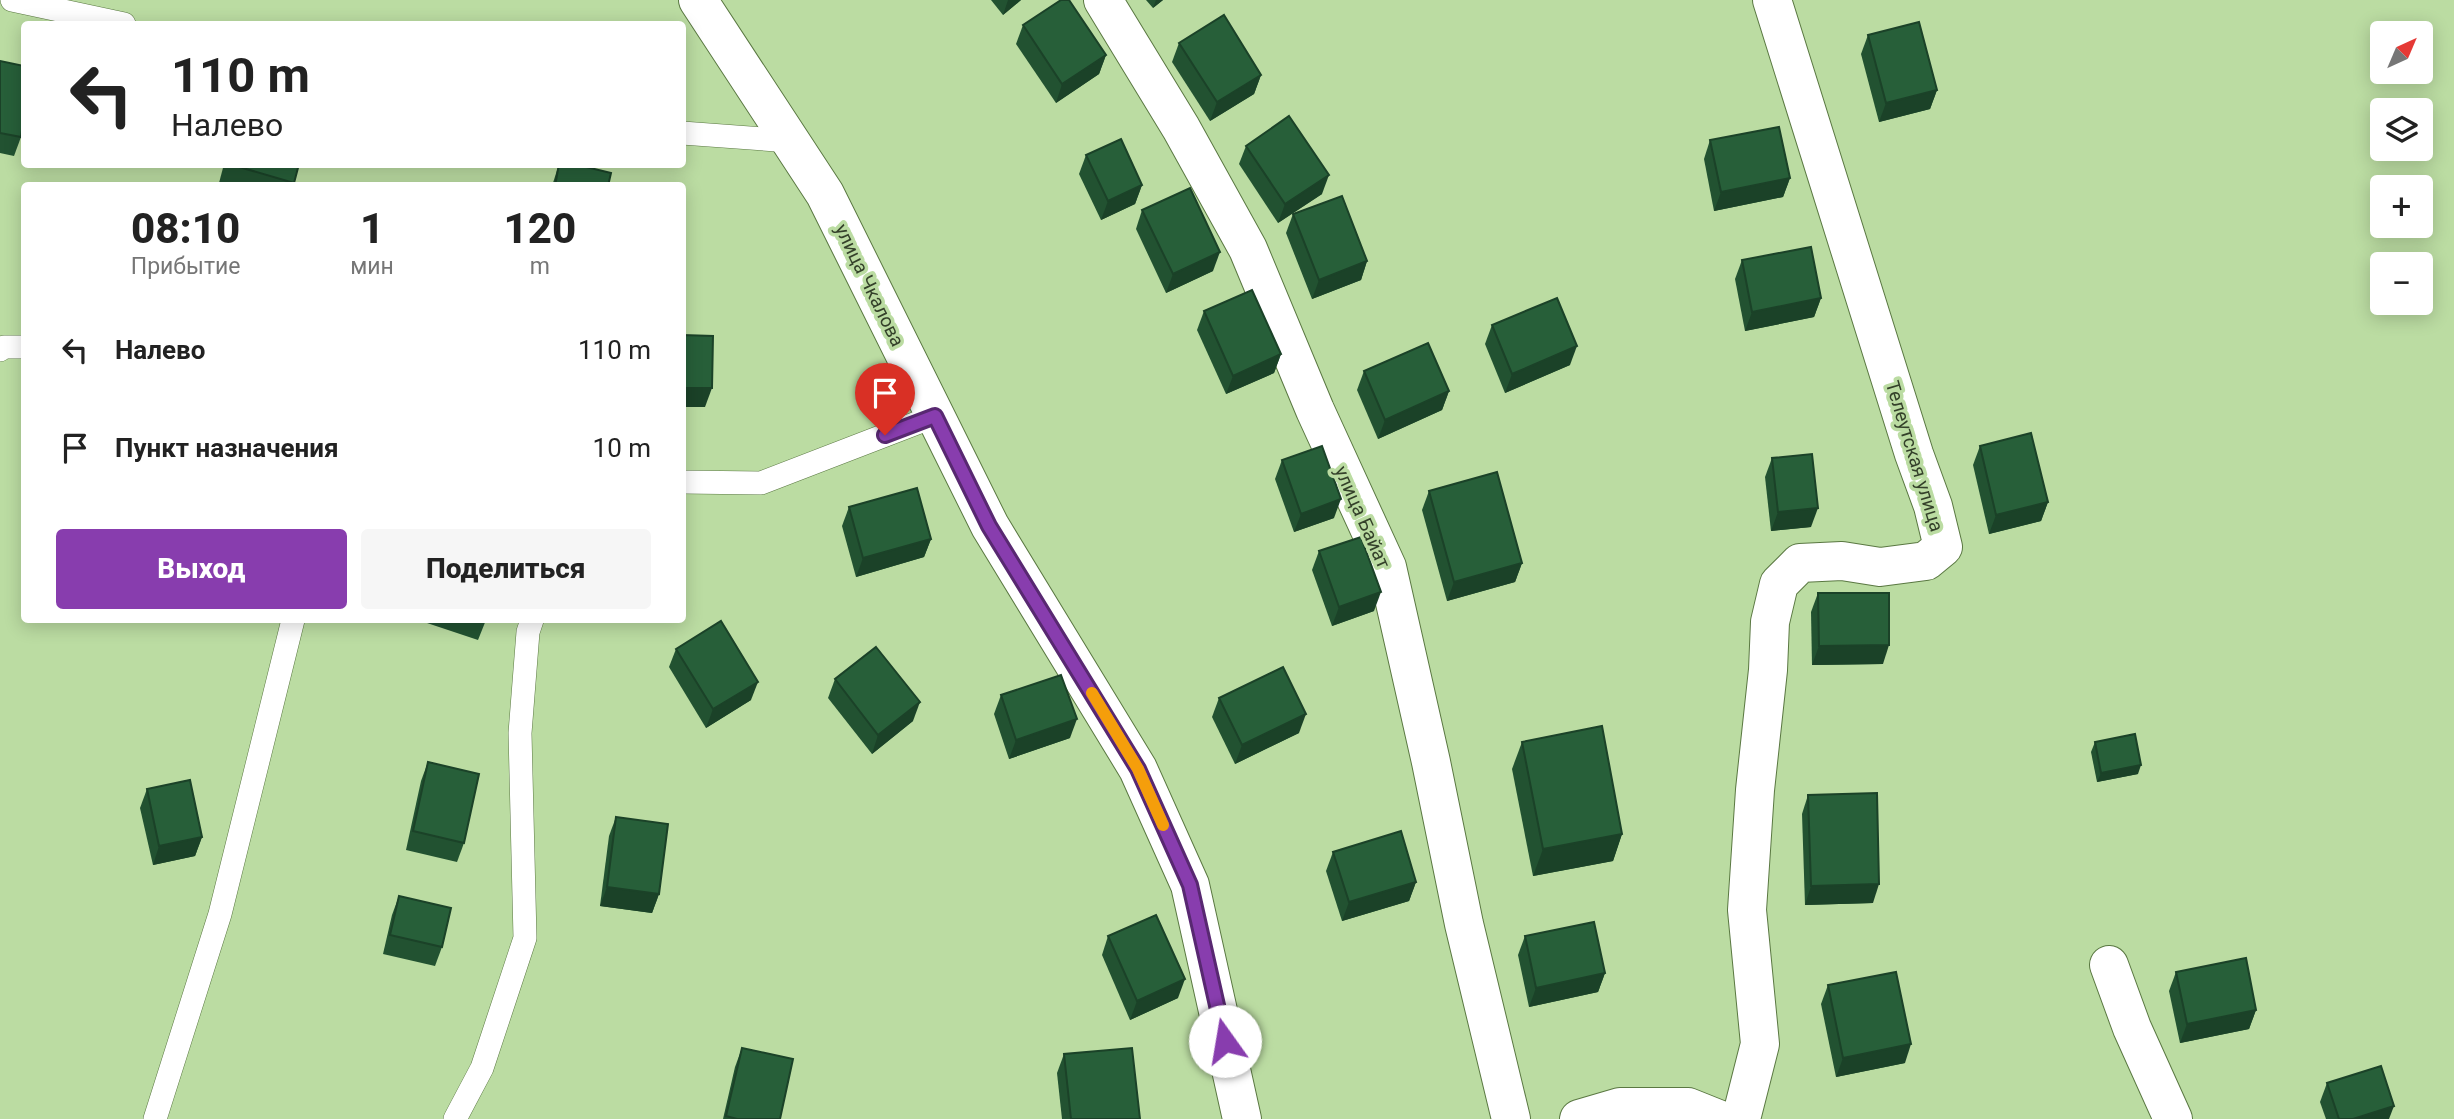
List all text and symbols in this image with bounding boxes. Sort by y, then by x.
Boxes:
north arrow [2370,21,2432,84]
map controls [2370,21,2433,315]
text: 110 m [171,47,310,104]
icon: left [56,49,147,140]
button: layers [2370,98,2433,161]
text: Налево [171,106,283,144]
button: + [2370,175,2433,238]
text: 08:10 [131,204,240,253]
text: 1 [360,204,384,253]
text: 120 [504,204,576,253]
street label: улица Чкалова [830,220,909,350]
button: − [2370,252,2433,315]
text: Прибытие [131,253,240,280]
text: мин [350,253,394,280]
text: m [530,253,550,280]
icon: left [56,331,94,369]
text: Налево [115,335,205,365]
text: 110 m [578,335,651,365]
pin [855,363,915,435]
icon: arrive [866,374,904,412]
street label: Телеутская улица [1881,378,1948,534]
icon: arrive [56,429,94,467]
text: Пункт назначения [115,433,339,463]
text: 10 m [593,433,651,463]
street label: улица Байат [1330,463,1395,572]
button: Выход [56,529,347,609]
button: Поделиться [361,529,651,609]
position arrow [1188,1004,1262,1078]

